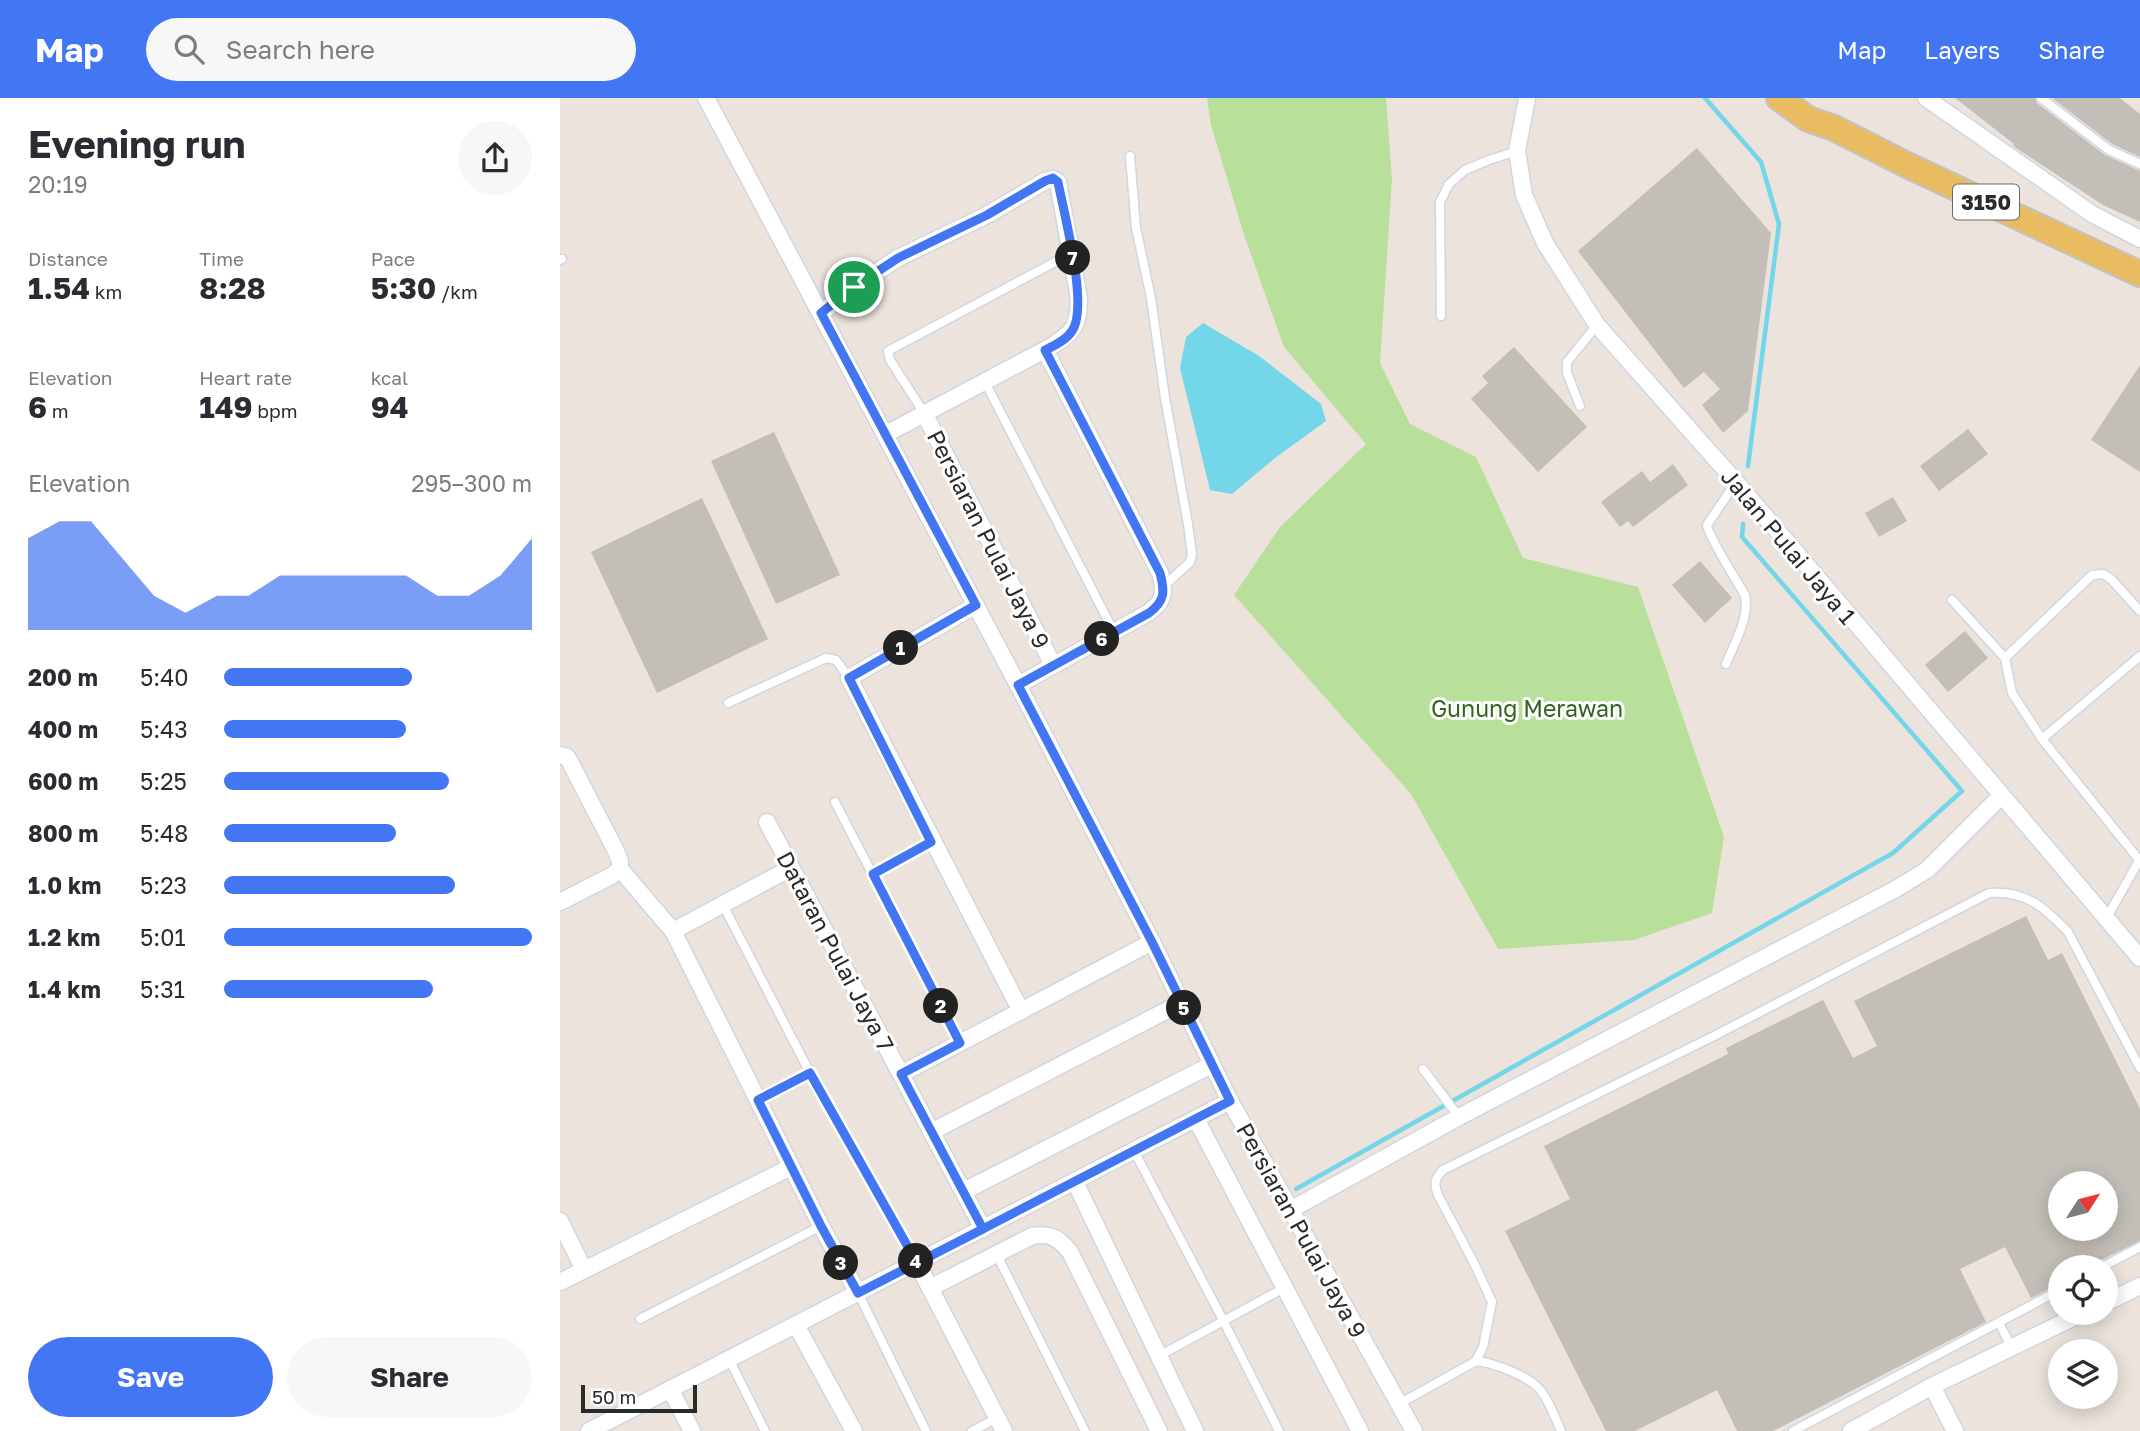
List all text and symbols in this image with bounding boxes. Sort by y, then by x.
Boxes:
search box [146,18,636,81]
text: Map [35,30,104,69]
icon: search [170,30,208,68]
text: Search here [226,34,375,65]
text: Map [1837,35,1886,64]
text: Layers [1924,35,2000,64]
text: Share [2038,35,2105,64]
text: Evening run [28,121,246,166]
button: share [458,121,532,195]
text: 20:19 [28,170,88,198]
road number: 3150 [1953,184,2019,220]
pin: 7 [1056,240,1090,276]
text: 7 [1067,246,1078,269]
text: Distance [28,247,108,270]
text: Time [199,247,244,270]
text: Pace [371,247,415,270]
pin [824,257,884,317]
icon: arrive [835,268,873,306]
text: 1.54 [28,270,90,306]
text: 8:28 [199,270,266,306]
text: 5:30 [371,270,436,306]
text: km [90,280,122,303]
text: /km [436,280,478,303]
text: Elevation [28,366,113,389]
text: Heart rate [199,366,292,389]
text: kcal [371,366,408,389]
text: 6 [28,389,47,425]
text: 149 [199,389,253,425]
text: 94 [371,389,408,425]
text: m [47,399,69,422]
text: bpm [253,399,298,422]
street label: Persiaran Pulai Jaya 9 [922,425,1056,653]
street label: Jalan Pulai Jaya 1 [1716,462,1862,630]
text: Elevation [28,469,130,497]
text: 295–300 m [411,469,532,497]
pin: 6 [1084,622,1120,656]
text: 6 [1095,627,1108,650]
pin: 1 [884,630,918,666]
text: 1 [896,636,905,659]
text: 200 m [28,663,98,691]
text: 5:40 [140,663,189,691]
park label: Gunung Merawan [1431,694,1623,722]
text: 400 m [28,715,98,743]
text: 5:43 [140,715,188,743]
text: 600 m [28,767,98,795]
text: 5:25 [140,767,187,795]
text: 800 m [28,819,99,847]
text: 5:48 [140,819,188,847]
street label: Dataran Pulai Jaya 7 [771,846,901,1056]
text: 1.0 km [28,871,101,899]
text: 5:23 [140,871,187,899]
text: 1.2 km [28,923,100,951]
text: 5:01 [140,923,186,951]
text: 1.4 km [28,975,101,1003]
text: 5:31 [140,975,185,1003]
pin: 2 [924,988,958,1024]
pin: 5 [1166,990,1202,1026]
text: 2 [935,994,946,1017]
text: 5 [1178,996,1189,1019]
street label: Persiaran Pulai Jaya 9 [1231,1118,1373,1342]
north arrow [2048,1171,2118,1241]
map controls [2048,1171,2118,1409]
pin: 4 [898,1244,934,1278]
pin: 3 [824,1246,858,1280]
text: 4 [910,1249,921,1272]
text: 3 [835,1251,846,1274]
button: locate [2048,1255,2118,1325]
button: Save [28,1337,273,1417]
button: Share [287,1337,532,1417]
button: layers [2048,1339,2118,1409]
scale bar [581,1382,696,1414]
text: 50 m [592,1385,636,1408]

